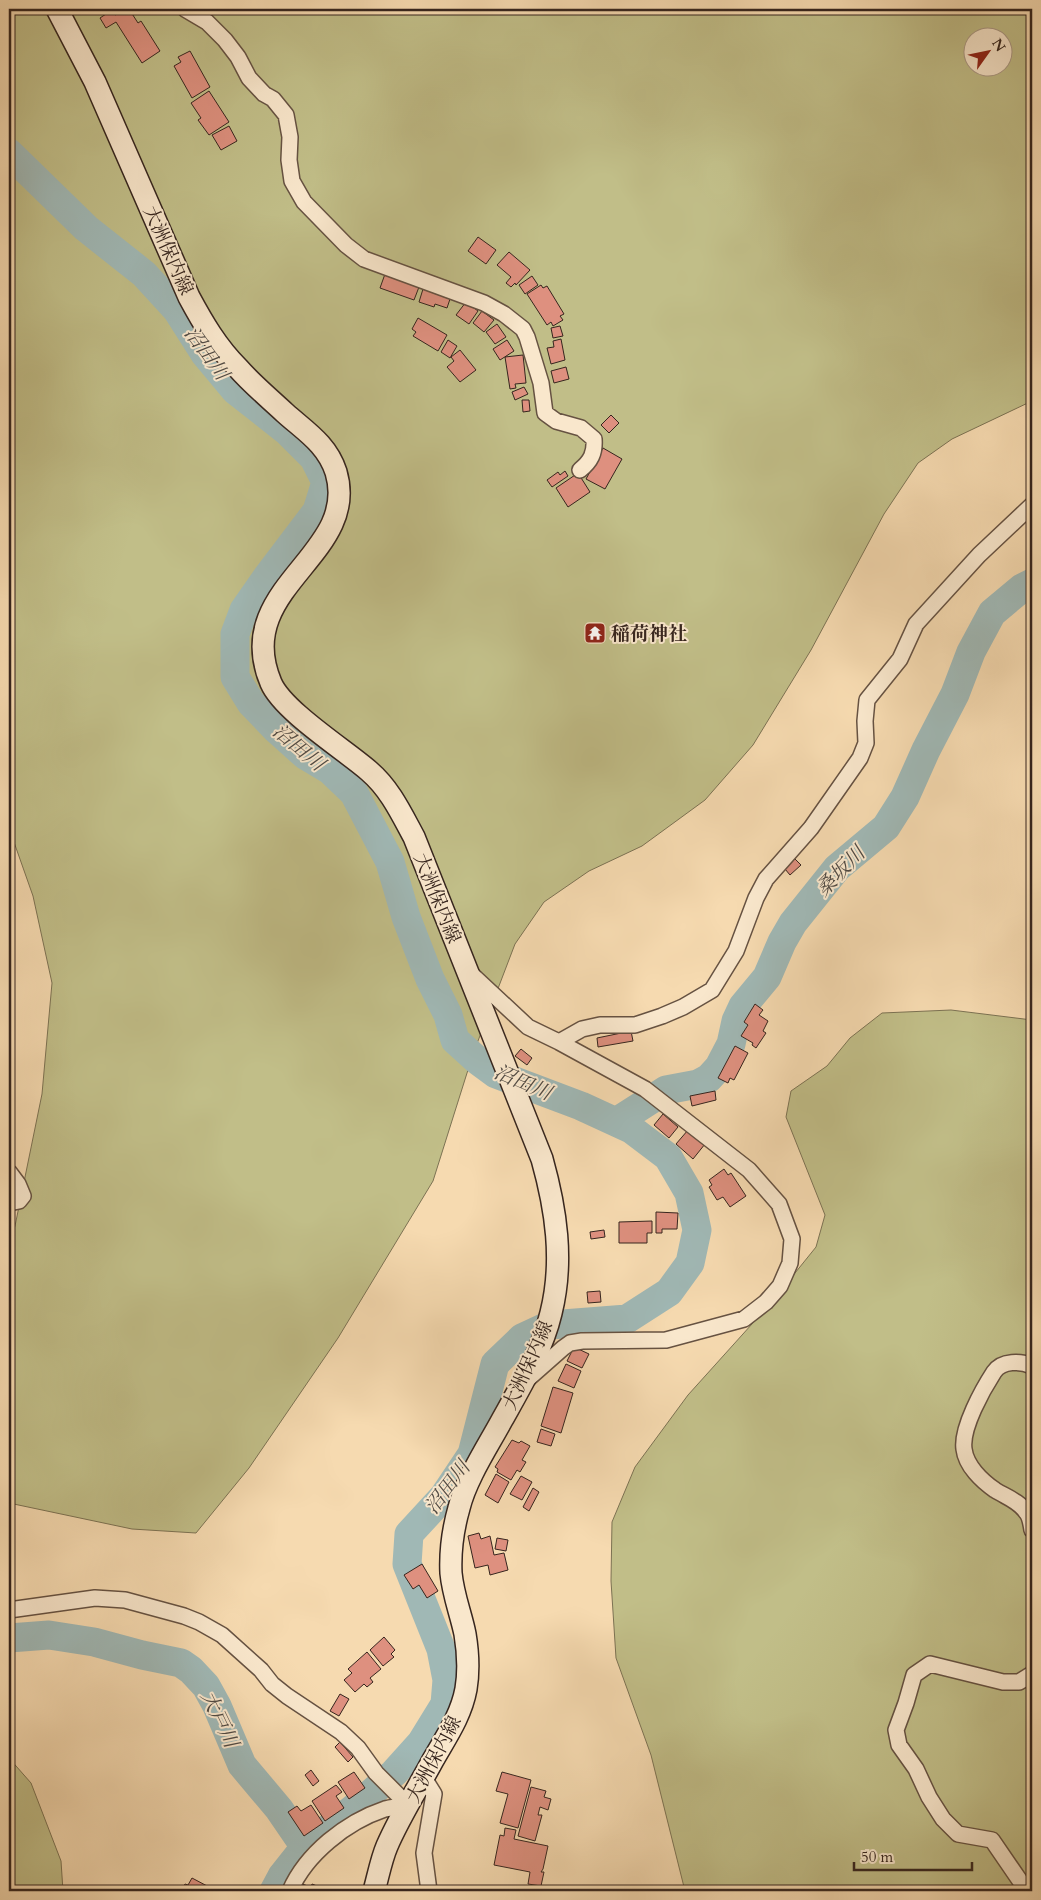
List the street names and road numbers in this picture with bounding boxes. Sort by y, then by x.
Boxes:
street label: 大洲保内線 [137,202,199,299]
street label: 大洲保内線 [407,849,467,947]
street label: 大洲保内線 [497,1317,559,1414]
street label: 大洲保内線 [400,1711,468,1808]

